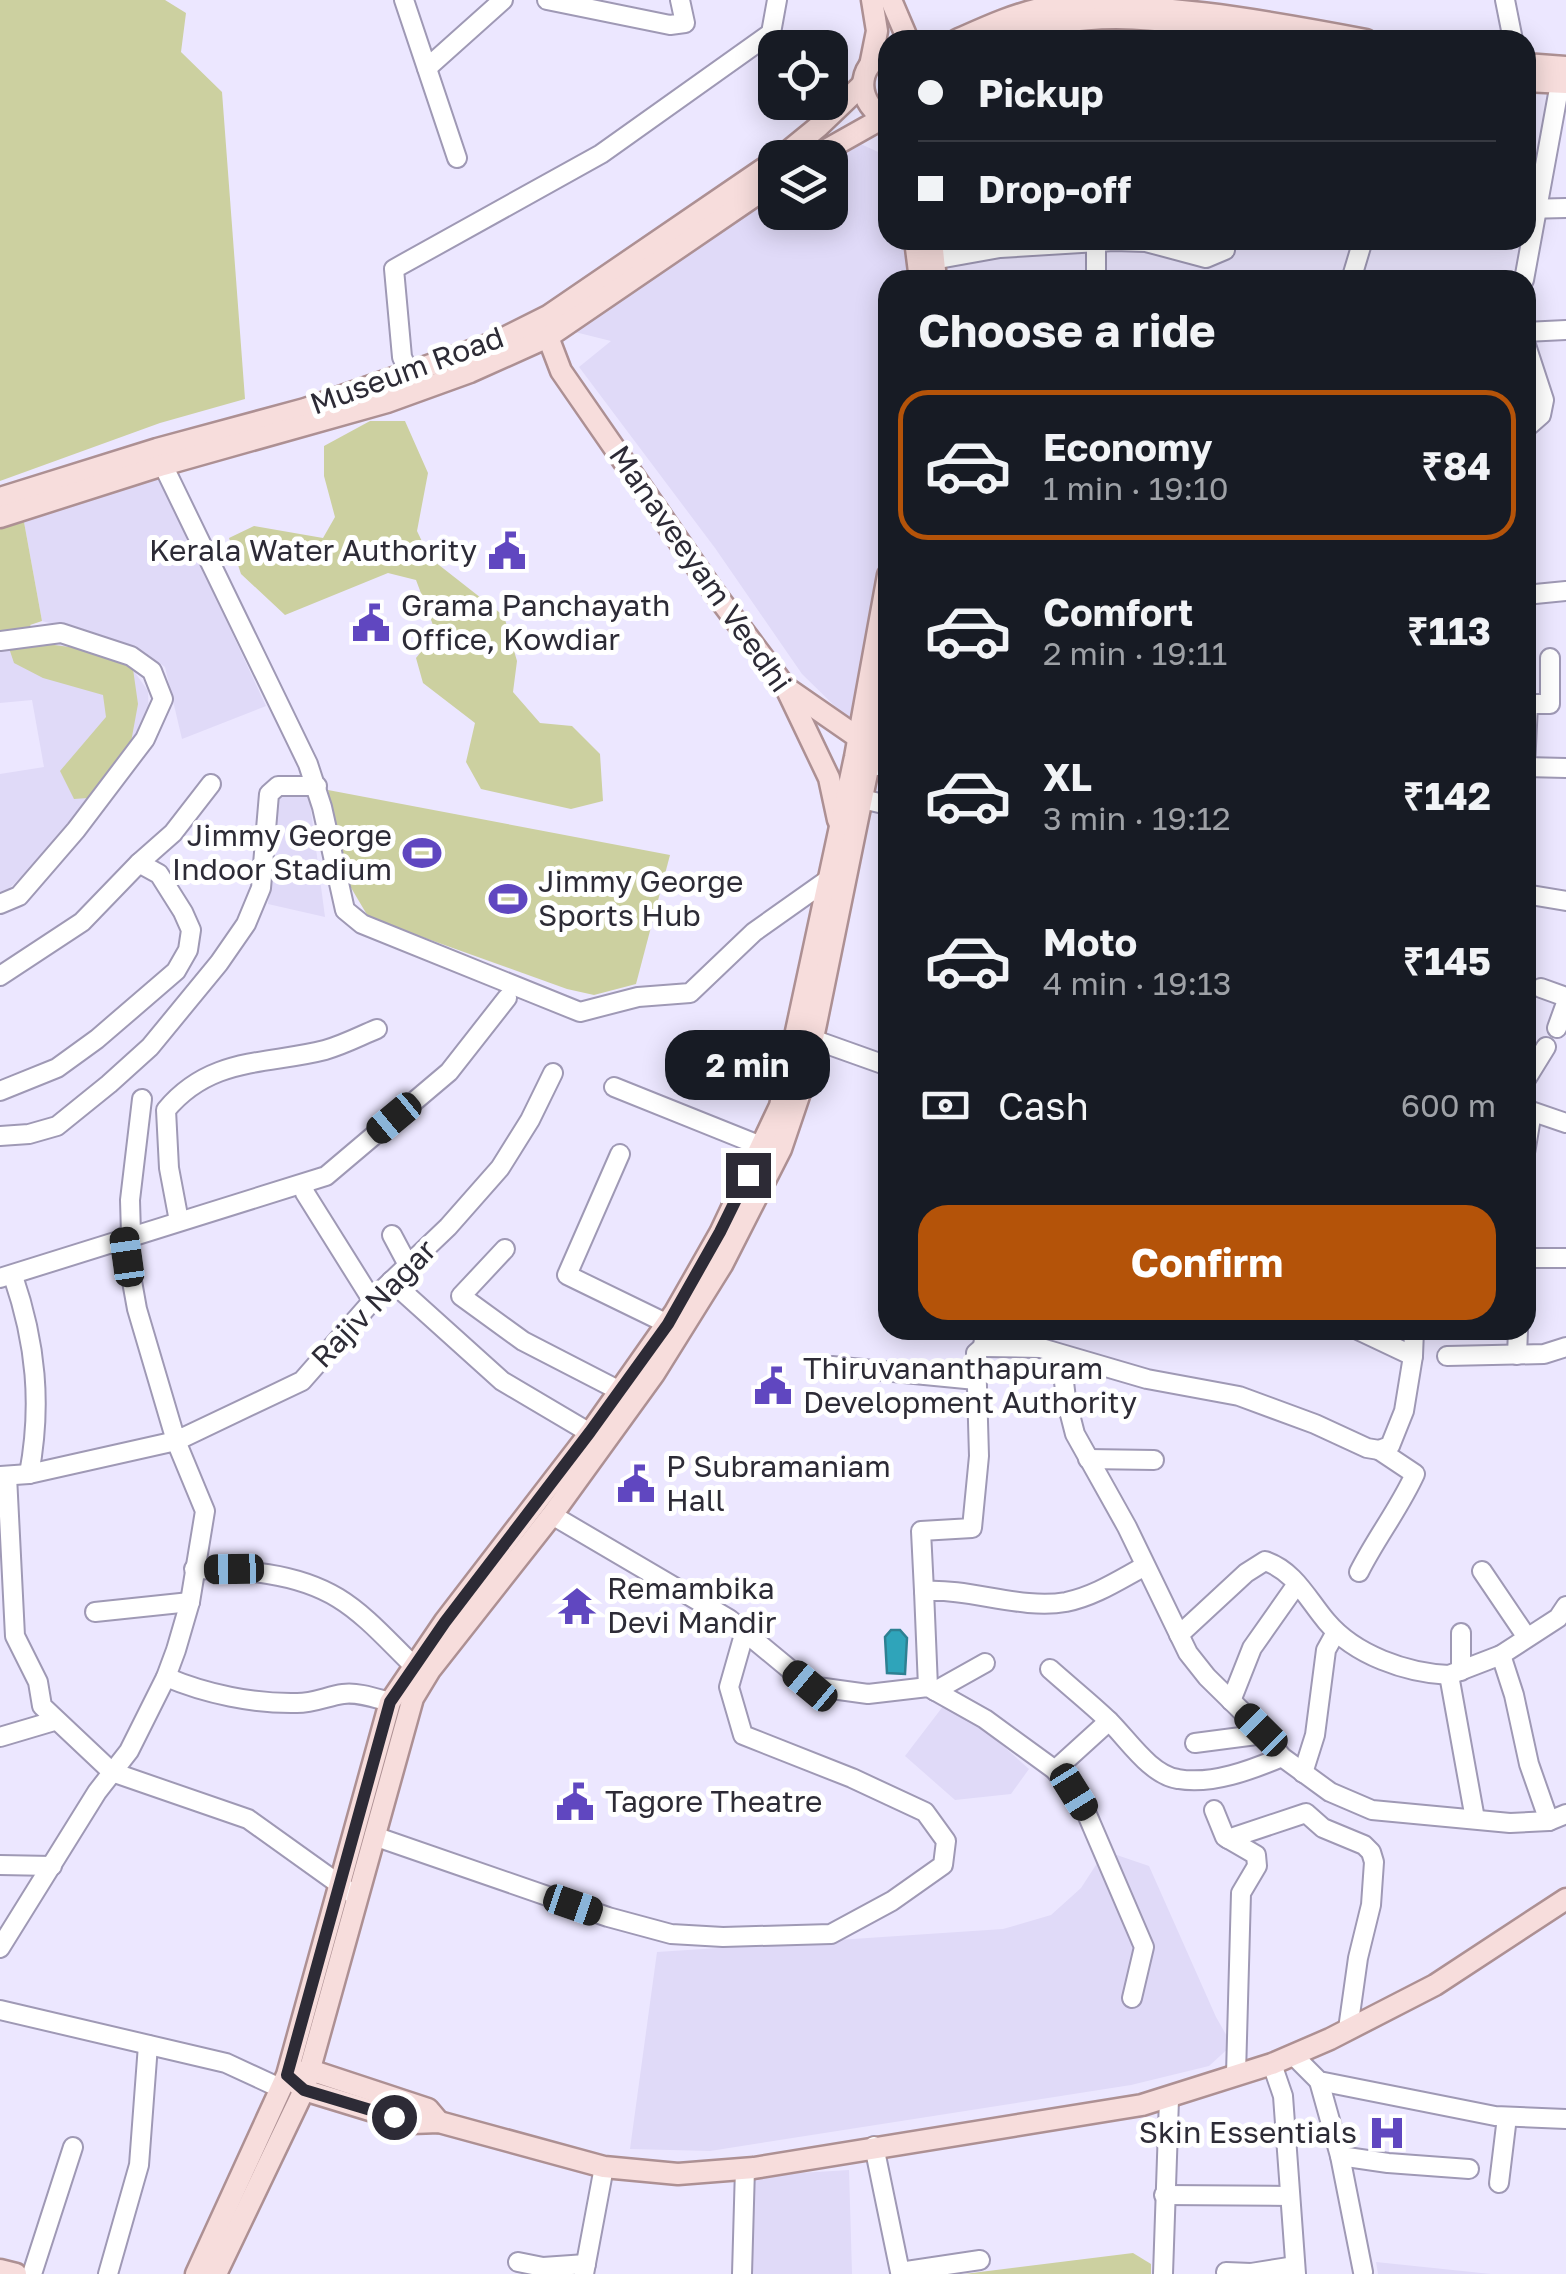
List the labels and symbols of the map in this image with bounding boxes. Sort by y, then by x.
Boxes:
street label: Museum Road [305,318,508,422]
street label: Manaveeyam Veedhi [602,438,800,699]
public building icon: Kerala Water Authority [486,530,528,572]
place label: Kerala Water Authority [149,532,477,568]
place label: Grama Panchayath Office, Kowdiar [401,587,670,657]
public building icon: Grama Panchayath Office, Kowdiar [350,602,392,644]
place label: Jimmy George Indoor Stadium [172,817,392,887]
sports icon: Jimmy George Indoor Stadium [401,832,443,874]
place label: Jimmy George Sports Hub [538,863,743,933]
sports icon: Jimmy George Sports Hub [487,878,529,920]
callout: 2 min [666,1030,830,1100]
car [361,1087,427,1149]
route end [726,1153,771,1198]
car [108,1225,146,1289]
street label: Rajiv Nagar [303,1231,443,1375]
place label: Thiruvananthapuram Development Authority [803,1350,1137,1420]
public building icon: Thiruvananthapuram Development Authority [752,1365,794,1407]
place label: P Subramaniam Hall [666,1448,891,1518]
public building icon: P Subramaniam Hall [615,1463,657,1505]
car [204,1553,264,1585]
place label: Remambika Devi Mandir [607,1570,777,1640]
temple icon: Remambika Devi Mandir [556,1585,598,1627]
car [777,1655,843,1717]
car [1229,1698,1293,1762]
car [1045,1759,1103,1825]
public building icon: Tagore Theatre [554,1781,596,1823]
place label: Tagore Theatre [605,1783,823,1819]
car [540,1881,606,1929]
route start [372,2095,417,2140]
hospital icon: Skin Essentials [1366,2112,1408,2154]
place label: Skin Essentials [1139,2114,1357,2150]

